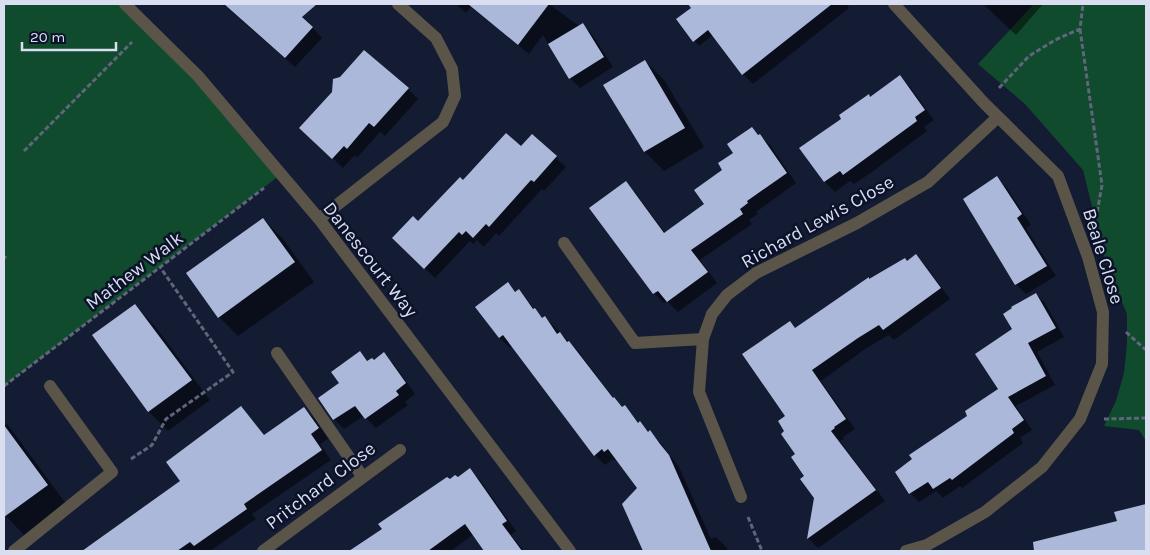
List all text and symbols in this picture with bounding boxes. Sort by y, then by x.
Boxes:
scale bar [22,20,116,52]
text: 20 m [30,28,65,46]
street label: Richard Lewis Close [737,171,898,273]
street label: Danescourt Way [318,198,422,322]
street label: Beale Close [1078,206,1128,307]
street label: Mathew Walk [82,227,188,315]
street label: Pritchard Close [261,437,380,534]

